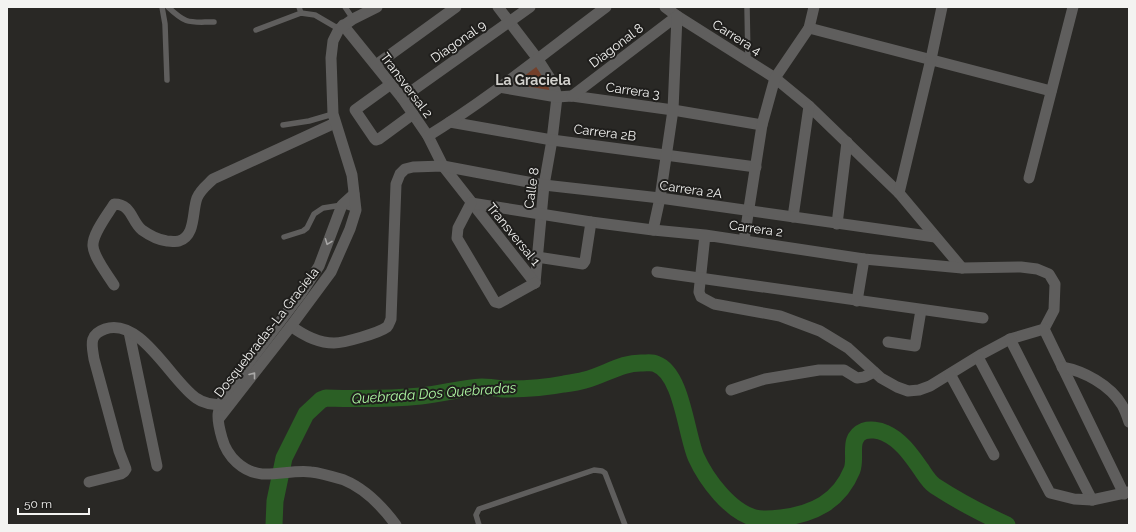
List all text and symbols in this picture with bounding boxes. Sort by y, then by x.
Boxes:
street label: Diagonal 9 [428,17,489,66]
street label: Carrera 4 [710,17,764,58]
street label: Diagonal 8 [586,20,647,71]
street label: Transversal 2 [377,50,436,121]
district label: La Graciela [495,72,571,88]
street label: Carrera 3 [605,79,661,102]
street label: Carrera 2B [573,121,637,144]
street label: Calle 8 [521,166,542,210]
street label: Carrera 2A [659,178,723,201]
street label: Transversal 1 [484,200,544,269]
street label: Carrera 2 [728,217,784,240]
one-way arrow [325,238,333,245]
street label: Dosquebradas-La Graciela [211,264,322,400]
one-way arrow [248,372,255,379]
water label: Quebrada Dos Quebradas [351,379,517,407]
scale bar [18,490,89,516]
text: 50 m [24,497,52,511]

